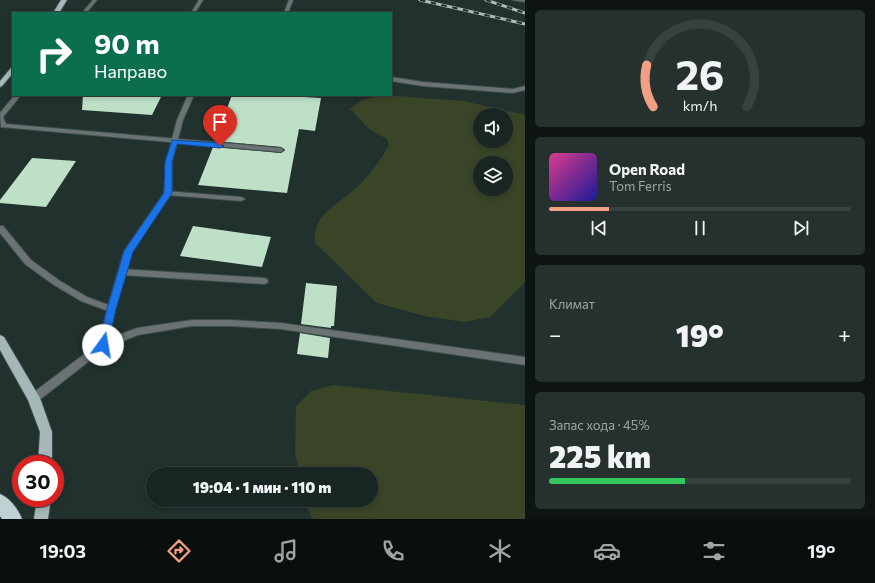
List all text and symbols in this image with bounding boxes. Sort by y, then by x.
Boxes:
text: 90 m [94,26,160,60]
icon: right [28,28,80,80]
text: 26 [675,47,725,98]
text: Направо [94,60,167,82]
text: km/h [683,95,717,113]
pin [203,105,237,146]
map controls [473,108,513,196]
button: sound [473,108,513,148]
icon: arrive [209,111,231,133]
button: layers [473,156,513,196]
text: Open Road [609,160,685,178]
text: Tom Ferris [609,178,672,194]
icon: previous [588,217,610,239]
icon: pause [689,217,711,239]
icon: next [790,217,812,239]
text: Климат [549,296,595,312]
text: 19° [676,316,724,353]
text: − [549,321,562,348]
text: + [838,321,851,348]
position arrow [82,324,124,366]
text: Запас хода · 45% [549,417,650,433]
text: 225 km [549,437,651,474]
speed limit sign: 30 [12,455,64,507]
text: 19:04 · 1 мин · 110 m [193,478,331,496]
icon: directions [165,537,193,565]
icon: music [272,537,300,565]
icon: phone [379,537,407,565]
icon: climate [486,537,514,565]
icon: car [593,537,621,565]
icon: filters [700,537,728,565]
text: 19:03 [40,540,86,562]
text: 19° [807,540,835,562]

